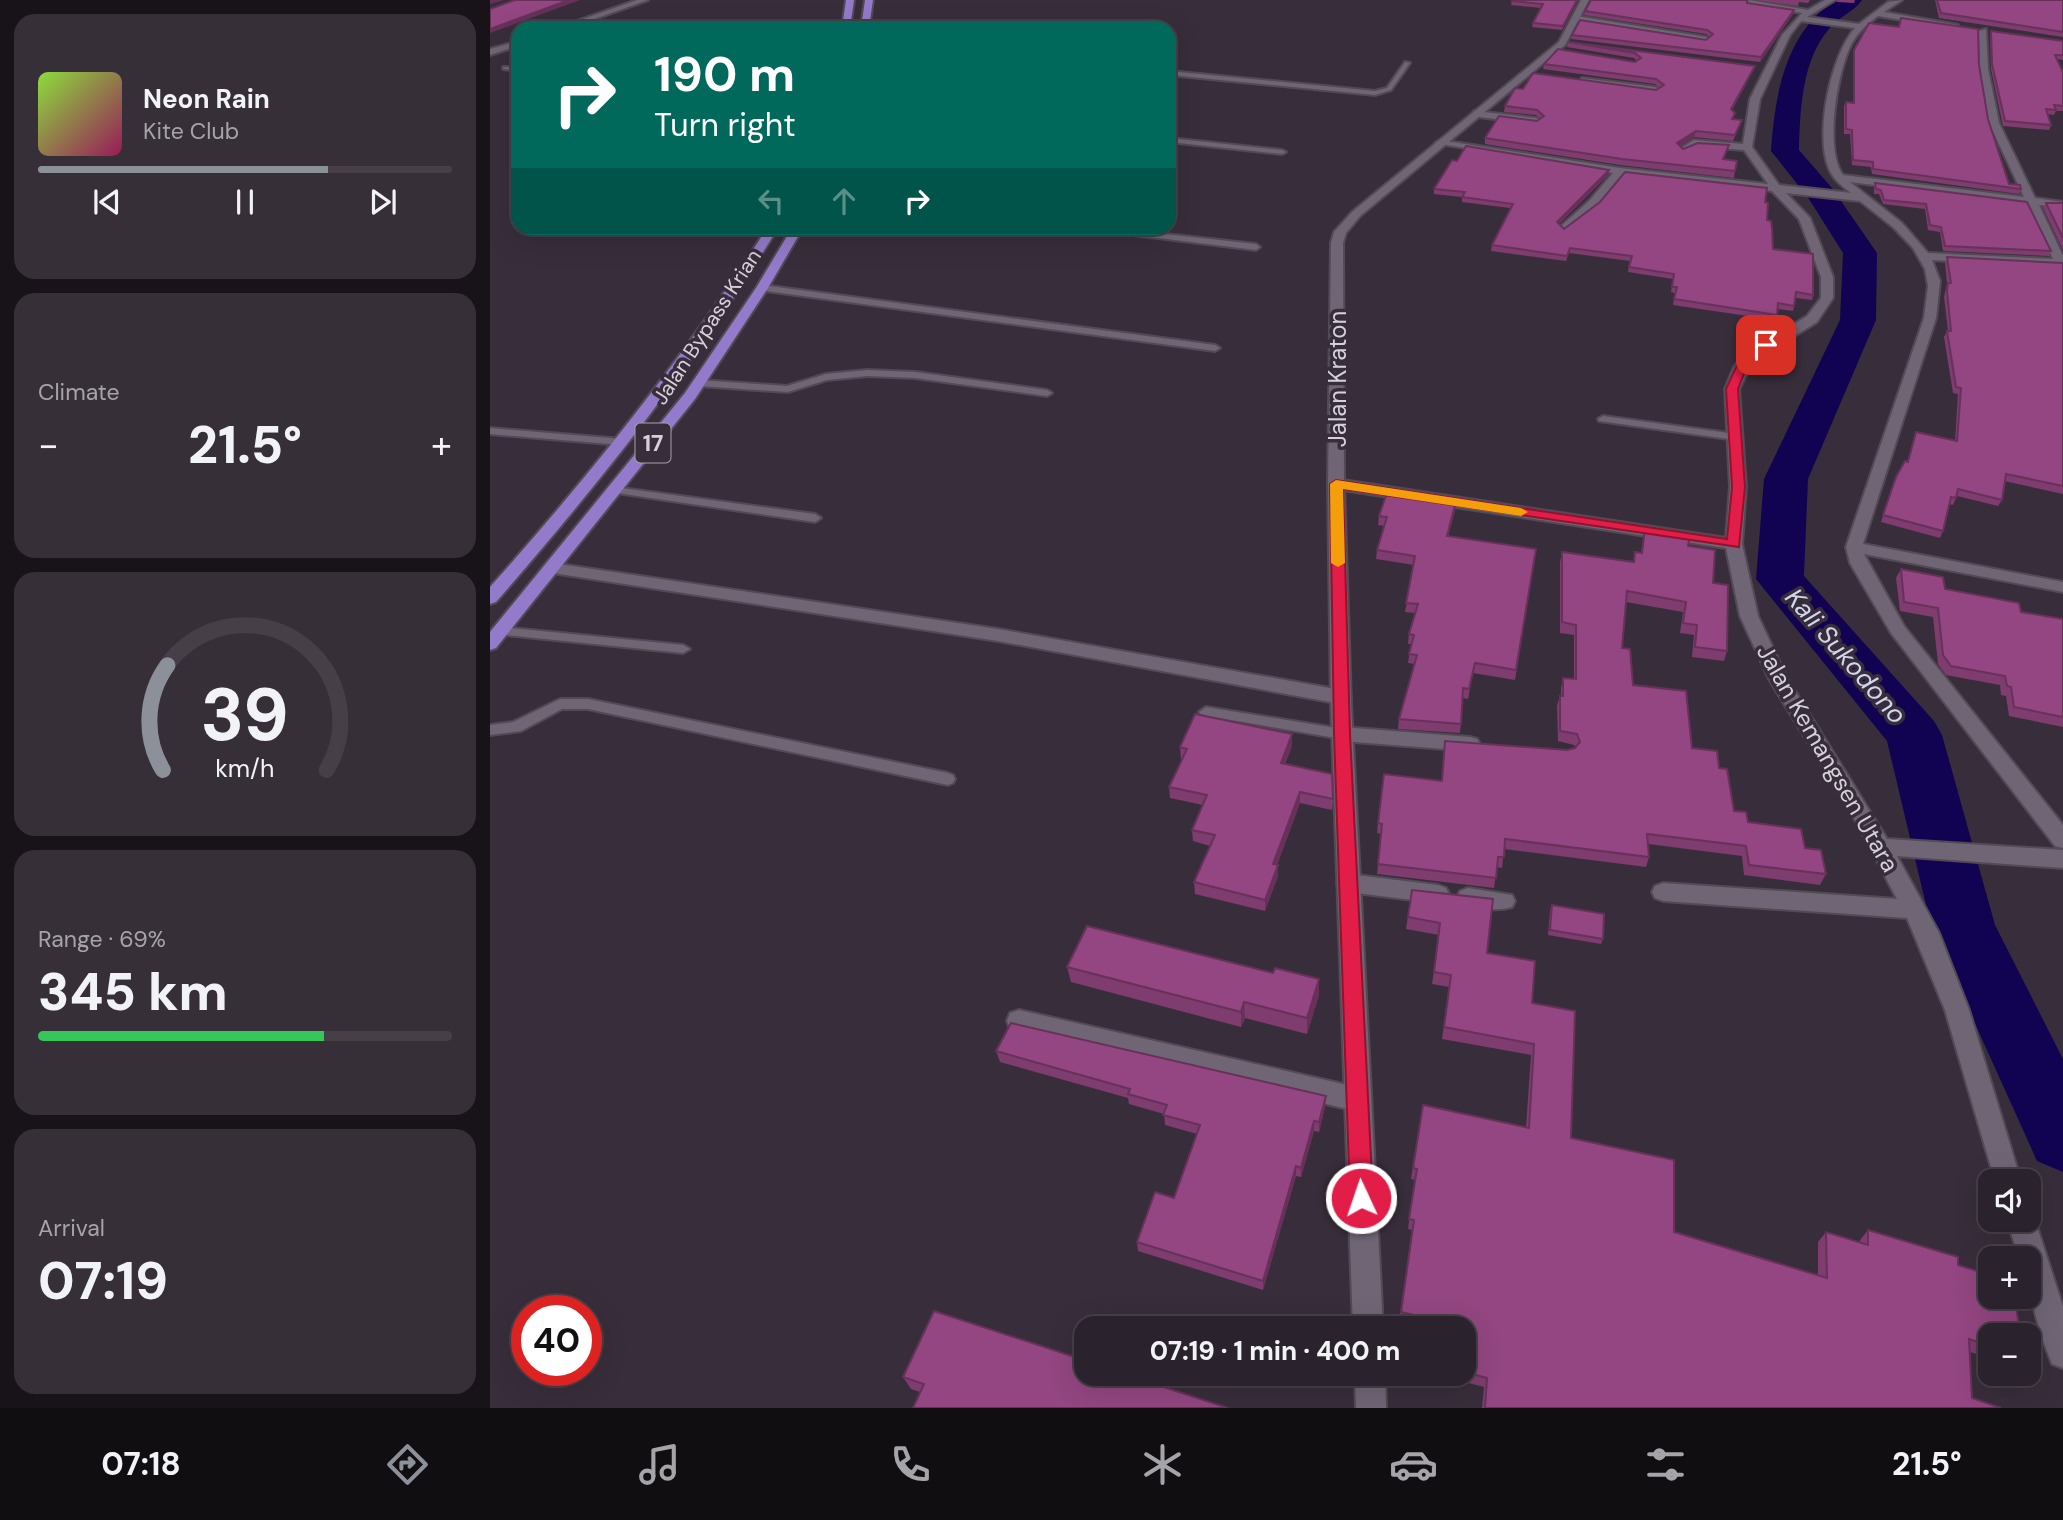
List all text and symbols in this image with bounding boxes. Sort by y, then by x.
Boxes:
text: 190 m [654,42,795,106]
icon: right [539,49,630,140]
text: Neon Rain [143,82,270,116]
text: Turn right [654,104,796,146]
text: Kite Club [143,116,239,146]
icon: left [752,182,790,220]
icon: ahead [825,182,863,220]
icon: right [898,182,936,220]
icon: previous [88,183,126,221]
icon: pause [226,183,264,221]
icon: next [364,183,402,221]
street label: Jalan Bypass Krian [646,244,768,410]
street label: Jalan Kraton [1322,311,1353,447]
pin [1736,315,1796,375]
icon: arrive [1747,326,1785,364]
text: Climate [38,377,120,407]
text: 21.5° [188,411,302,479]
text: − [38,420,59,470]
text: + [431,420,452,470]
road number: 17 [636,424,670,462]
water label: Kali Sukodono [1778,581,1914,731]
street label: Jalan Kemangsen Utara [1750,638,1906,878]
text: 39 [201,668,289,763]
text: km/h [215,752,275,785]
text: Range · 69% [38,924,166,954]
text: 345 km [38,958,228,1026]
position arrow [1324,1161,1398,1235]
map controls [1978,1169,2041,1386]
button: sound [1978,1169,2041,1232]
text: Arrival [38,1213,105,1243]
button: + [1978,1246,2041,1309]
text: 07:19 [38,1247,168,1315]
speed limit sign: 40 [511,1295,602,1386]
button: − [1978,1323,2041,1386]
text: 07:19 · 1 min · 400 m [1150,1334,1400,1368]
icon: directions [383,1440,432,1489]
icon: music [635,1440,684,1489]
icon: phone [886,1440,935,1489]
icon: climate [1138,1440,1187,1489]
icon: car [1389,1440,1438,1489]
icon: filters [1641,1440,1690,1489]
text: 07:18 [101,1443,181,1485]
text: 21.5° [1892,1443,1962,1485]

